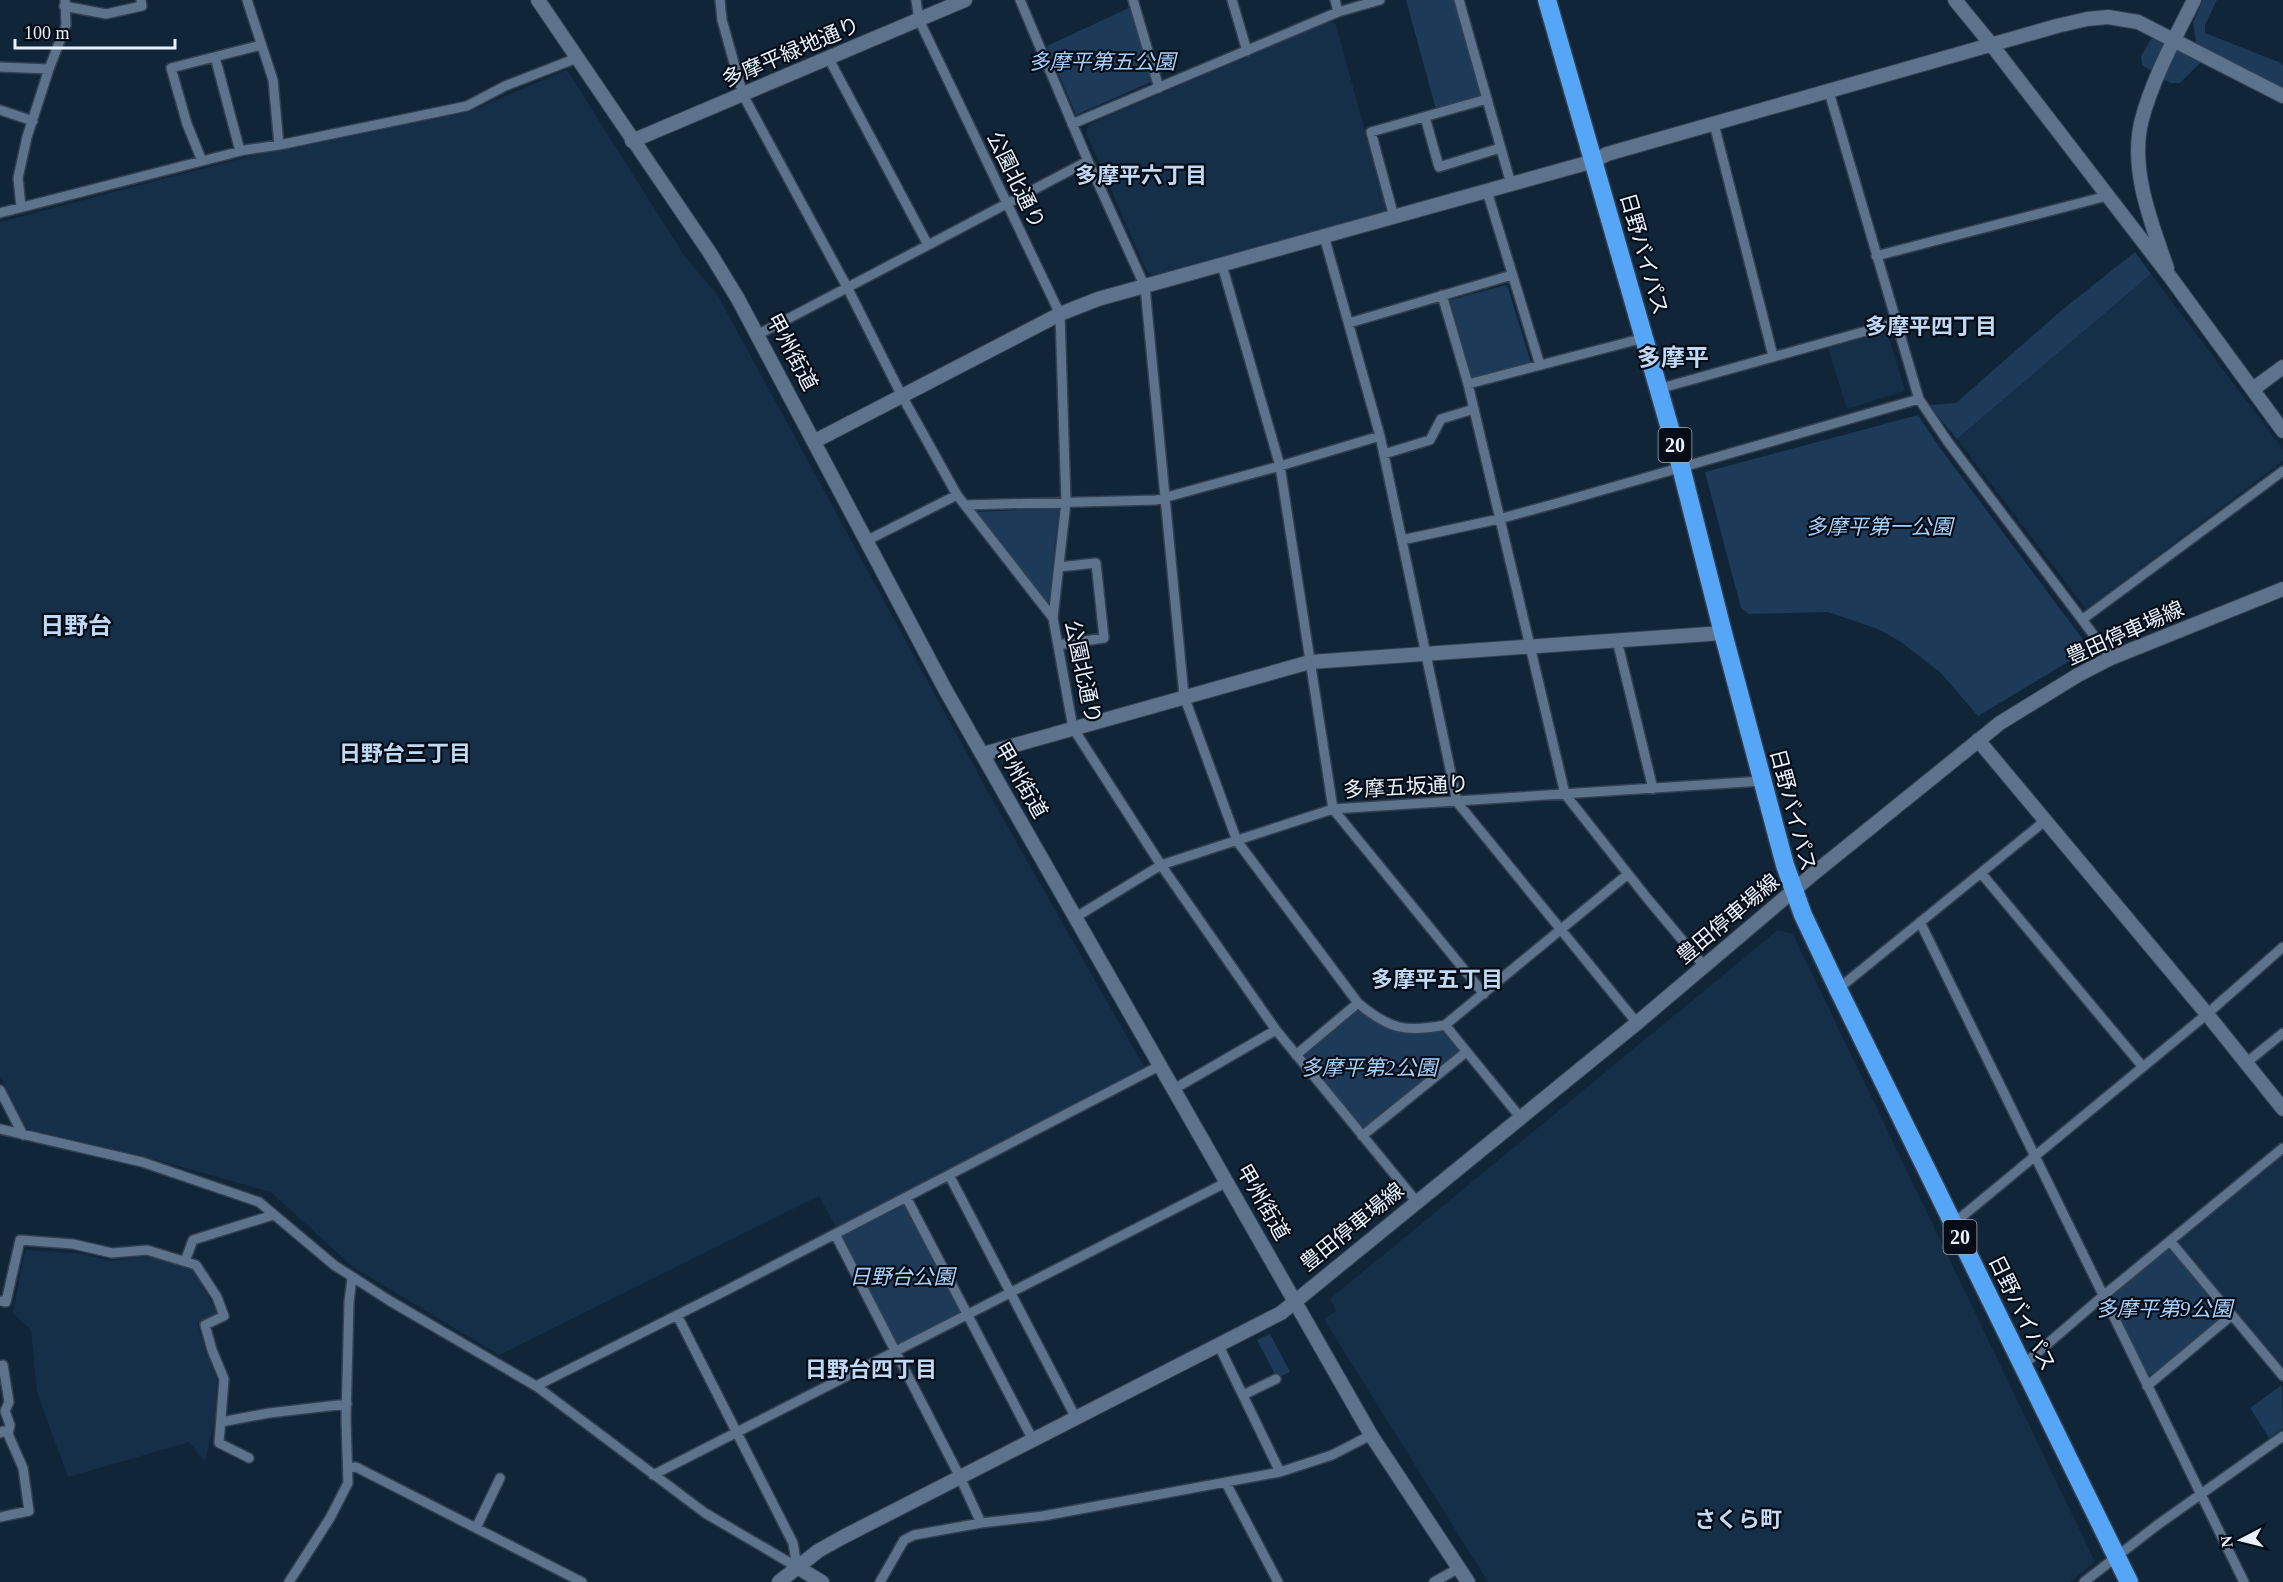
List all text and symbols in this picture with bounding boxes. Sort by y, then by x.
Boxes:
scale bar [15,12,176,50]
street label: 多摩平緑地通り [719,12,863,92]
text: 100 m [24,23,70,43]
park label: 多摩平第五公園 [1029,50,1178,74]
street label: 公園北通り [982,128,1050,232]
district label: 多摩平六丁目 [1075,163,1207,188]
street label: 日野バイパス [1615,190,1673,318]
street label: 甲州街道 [762,309,822,395]
district label: 多摩平四丁目 [1865,314,1997,339]
district label: 多摩平 [1637,345,1709,371]
road number: 20 [1658,428,1692,462]
park label: 多摩平第一公園 [1806,515,1955,539]
street label: 豊田停車場線 [2063,596,2187,670]
district label: 日野台 [40,613,112,639]
street label: 公園北通り [1060,618,1106,726]
street label: 甲州街道 [990,738,1052,822]
district label: 日野台三丁目 [339,741,471,766]
street label: 日野バイパス [1765,746,1821,874]
street label: 多摩五坂通り [1342,772,1470,802]
street label: 豊田停車場線 [1672,869,1784,969]
district label: 多摩平五丁目 [1371,967,1503,992]
park label: 多摩平第2公園 [1301,1056,1440,1080]
street label: 甲州街道 [1232,1160,1294,1244]
street label: 豊田停車場線 [1295,1178,1409,1276]
road number: 20 [1944,1220,1976,1254]
street label: 日野バイパス [1984,1251,2060,1375]
park label: 日野台公園 [850,1265,957,1289]
park label: 多摩平第9公園 [2096,1297,2235,1321]
district label: 日野台四丁目 [805,1357,937,1382]
district label: さくら町 [1694,1507,1782,1532]
north arrow [2211,1510,2271,1570]
text: N [2217,1535,2236,1549]

